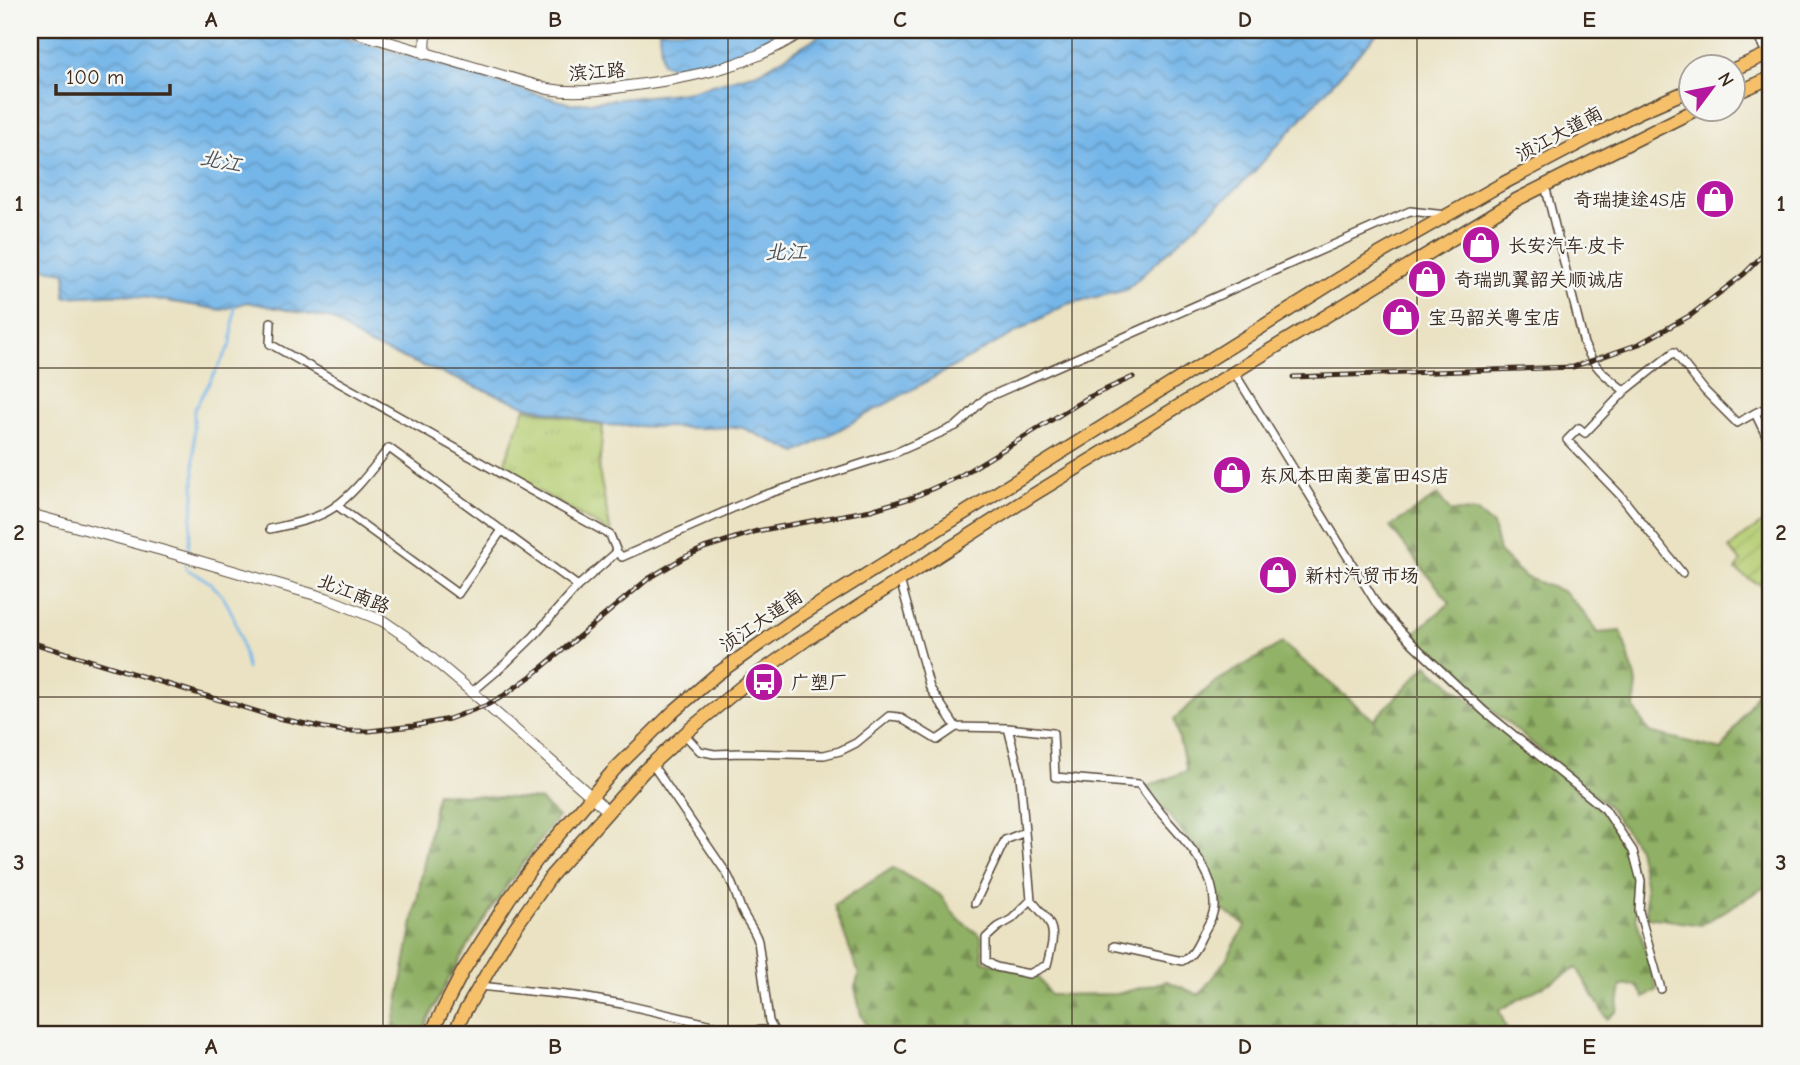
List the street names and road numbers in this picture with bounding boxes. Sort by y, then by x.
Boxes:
street label: 滨江路 [568,59,626,85]
street label: 浈江大道南 [1512,102,1607,166]
street label: 北江南路 [314,569,393,618]
street label: 浈江大道南 [716,585,807,657]

